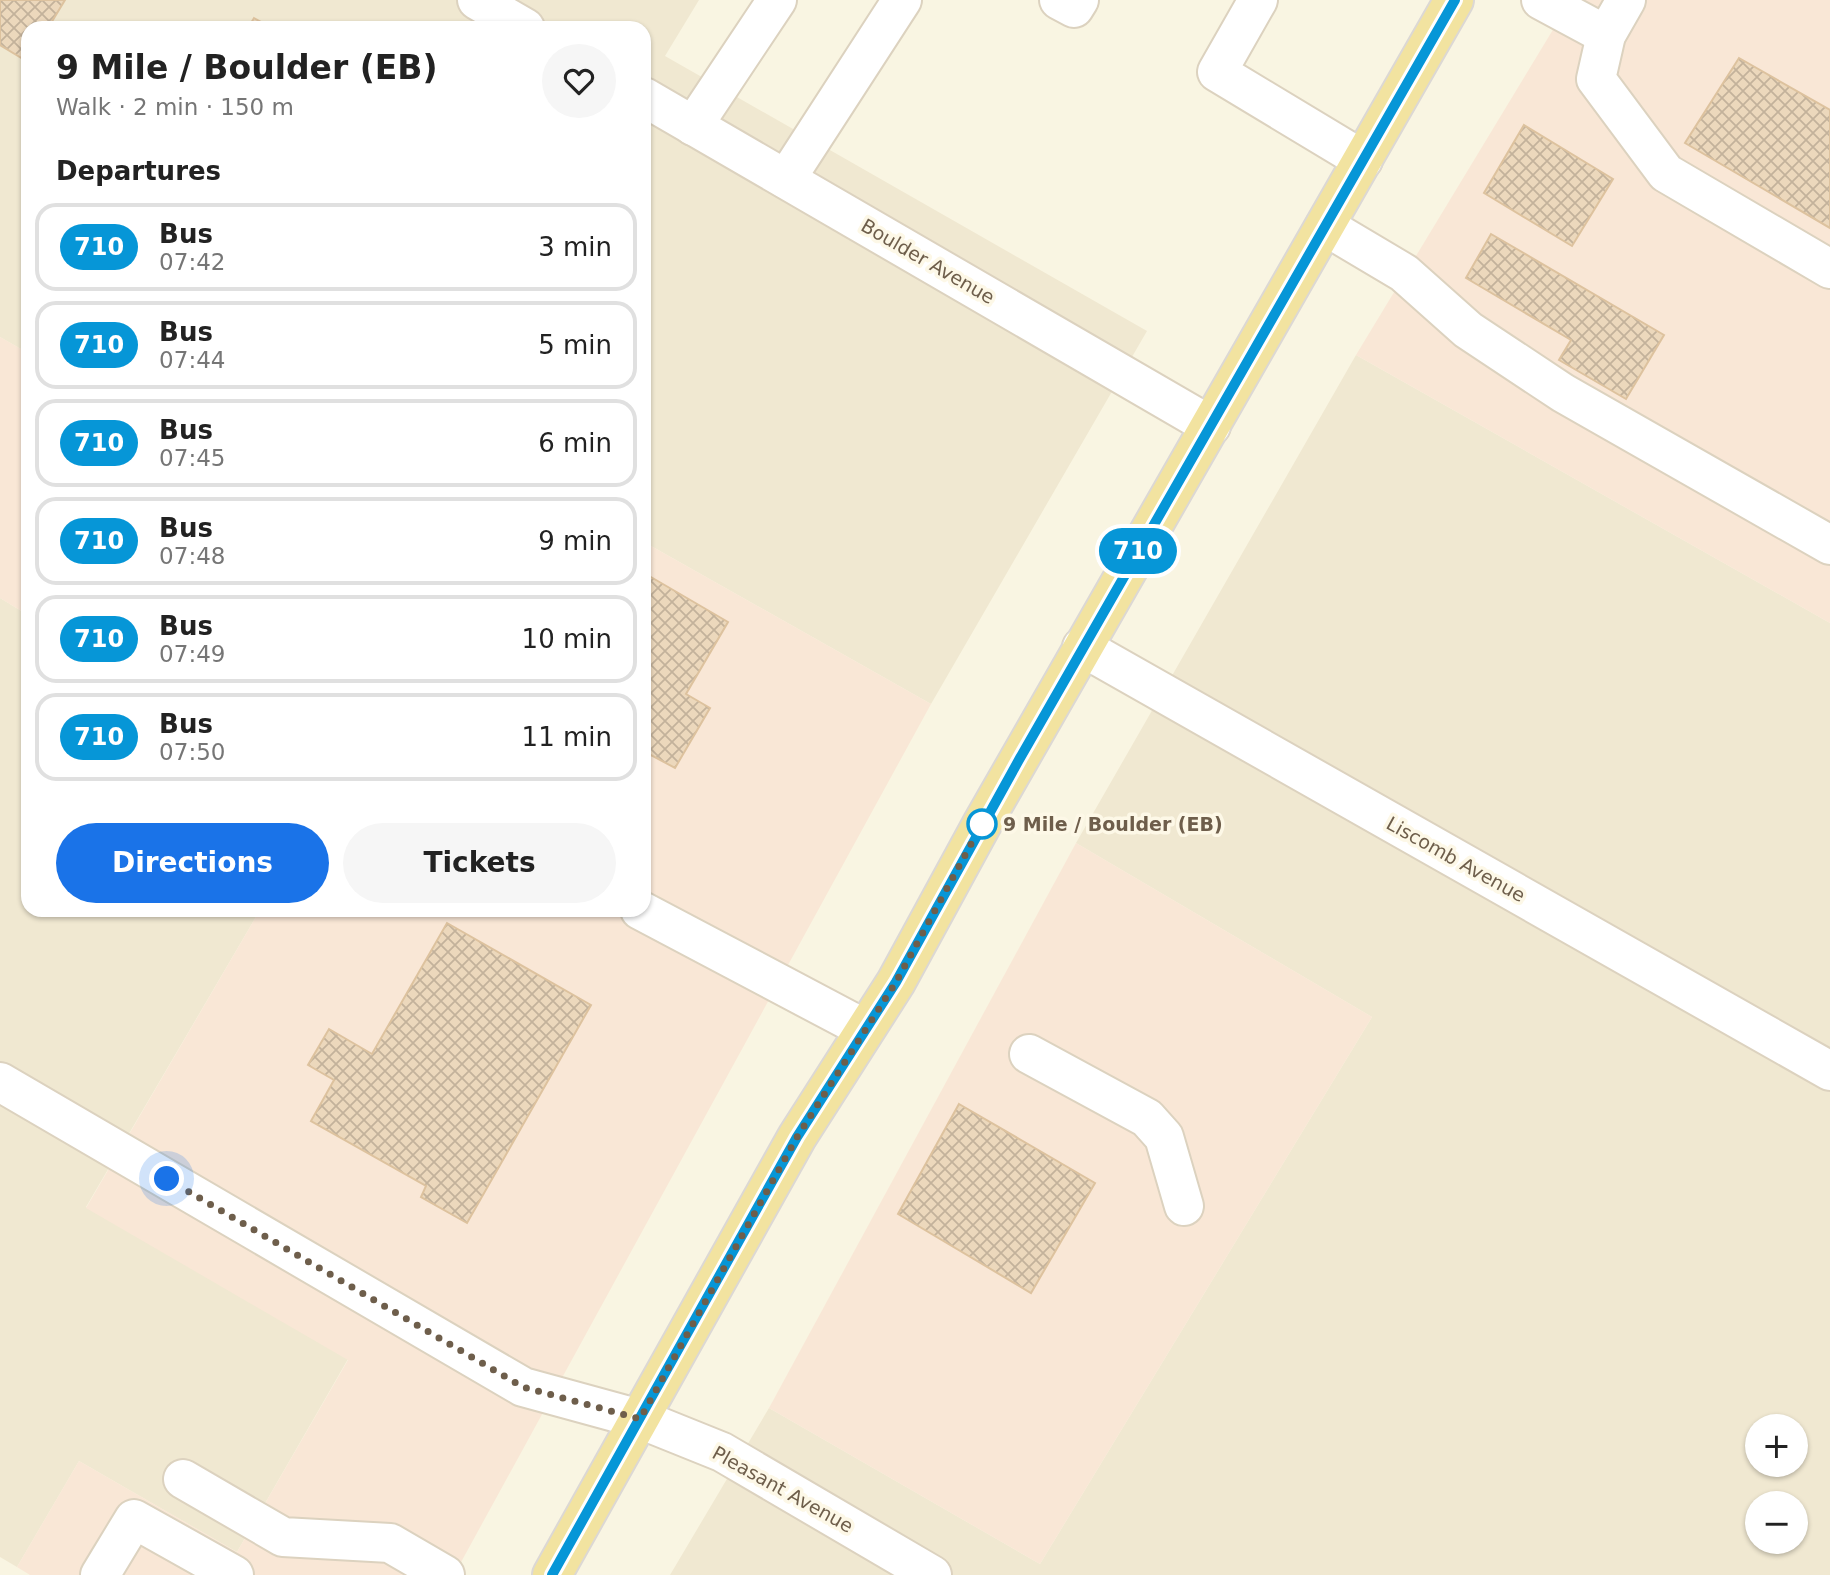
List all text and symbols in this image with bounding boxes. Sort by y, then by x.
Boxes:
button: heart [542,44,616,118]
text: 9 Mile / Boulder (EB) [56,48,438,87]
text: Walk · 2 min · 150 m [56,94,294,120]
text: Departures [56,156,221,186]
street label: Boulder Avenue [857,214,999,308]
text: Bus [159,219,213,249]
text: 3 min [538,232,612,262]
text: 710 [74,233,124,261]
text: 07:42 [159,249,225,275]
text: Bus [159,317,213,347]
text: 5 min [538,330,612,360]
text: 710 [74,331,124,359]
text: 07:44 [159,347,225,373]
text: Bus [159,415,213,445]
text: 6 min [538,428,612,458]
text: 710 [74,429,124,457]
text: 07:45 [159,445,225,471]
text: Bus [159,513,213,543]
text: 9 min [538,526,612,556]
text: 710 [74,527,124,555]
line badge: 710 [1098,528,1178,574]
text: 710 [1113,537,1163,565]
text: 07:48 [159,543,225,569]
text: Bus [159,611,213,641]
text: 10 min [522,624,612,654]
text: 710 [74,625,124,653]
text: 07:49 [159,641,225,667]
text: Bus [159,709,213,739]
text: 11 min [522,722,612,752]
text: 710 [74,723,124,751]
text: 07:50 [159,739,225,765]
marker: 9 Mile / Boulder (EB) [967,809,997,839]
street label: Liscomb Avenue [1383,812,1529,906]
place label: 9 Mile / Boulder (EB) [1003,813,1223,835]
button: Directions [56,823,329,903]
button: Tickets [343,823,616,903]
your location [149,1161,184,1196]
map controls [1745,1414,1808,1554]
button: + [1745,1414,1808,1477]
street label: Pleasant Avenue [709,1441,857,1537]
button: − [1745,1491,1808,1554]

